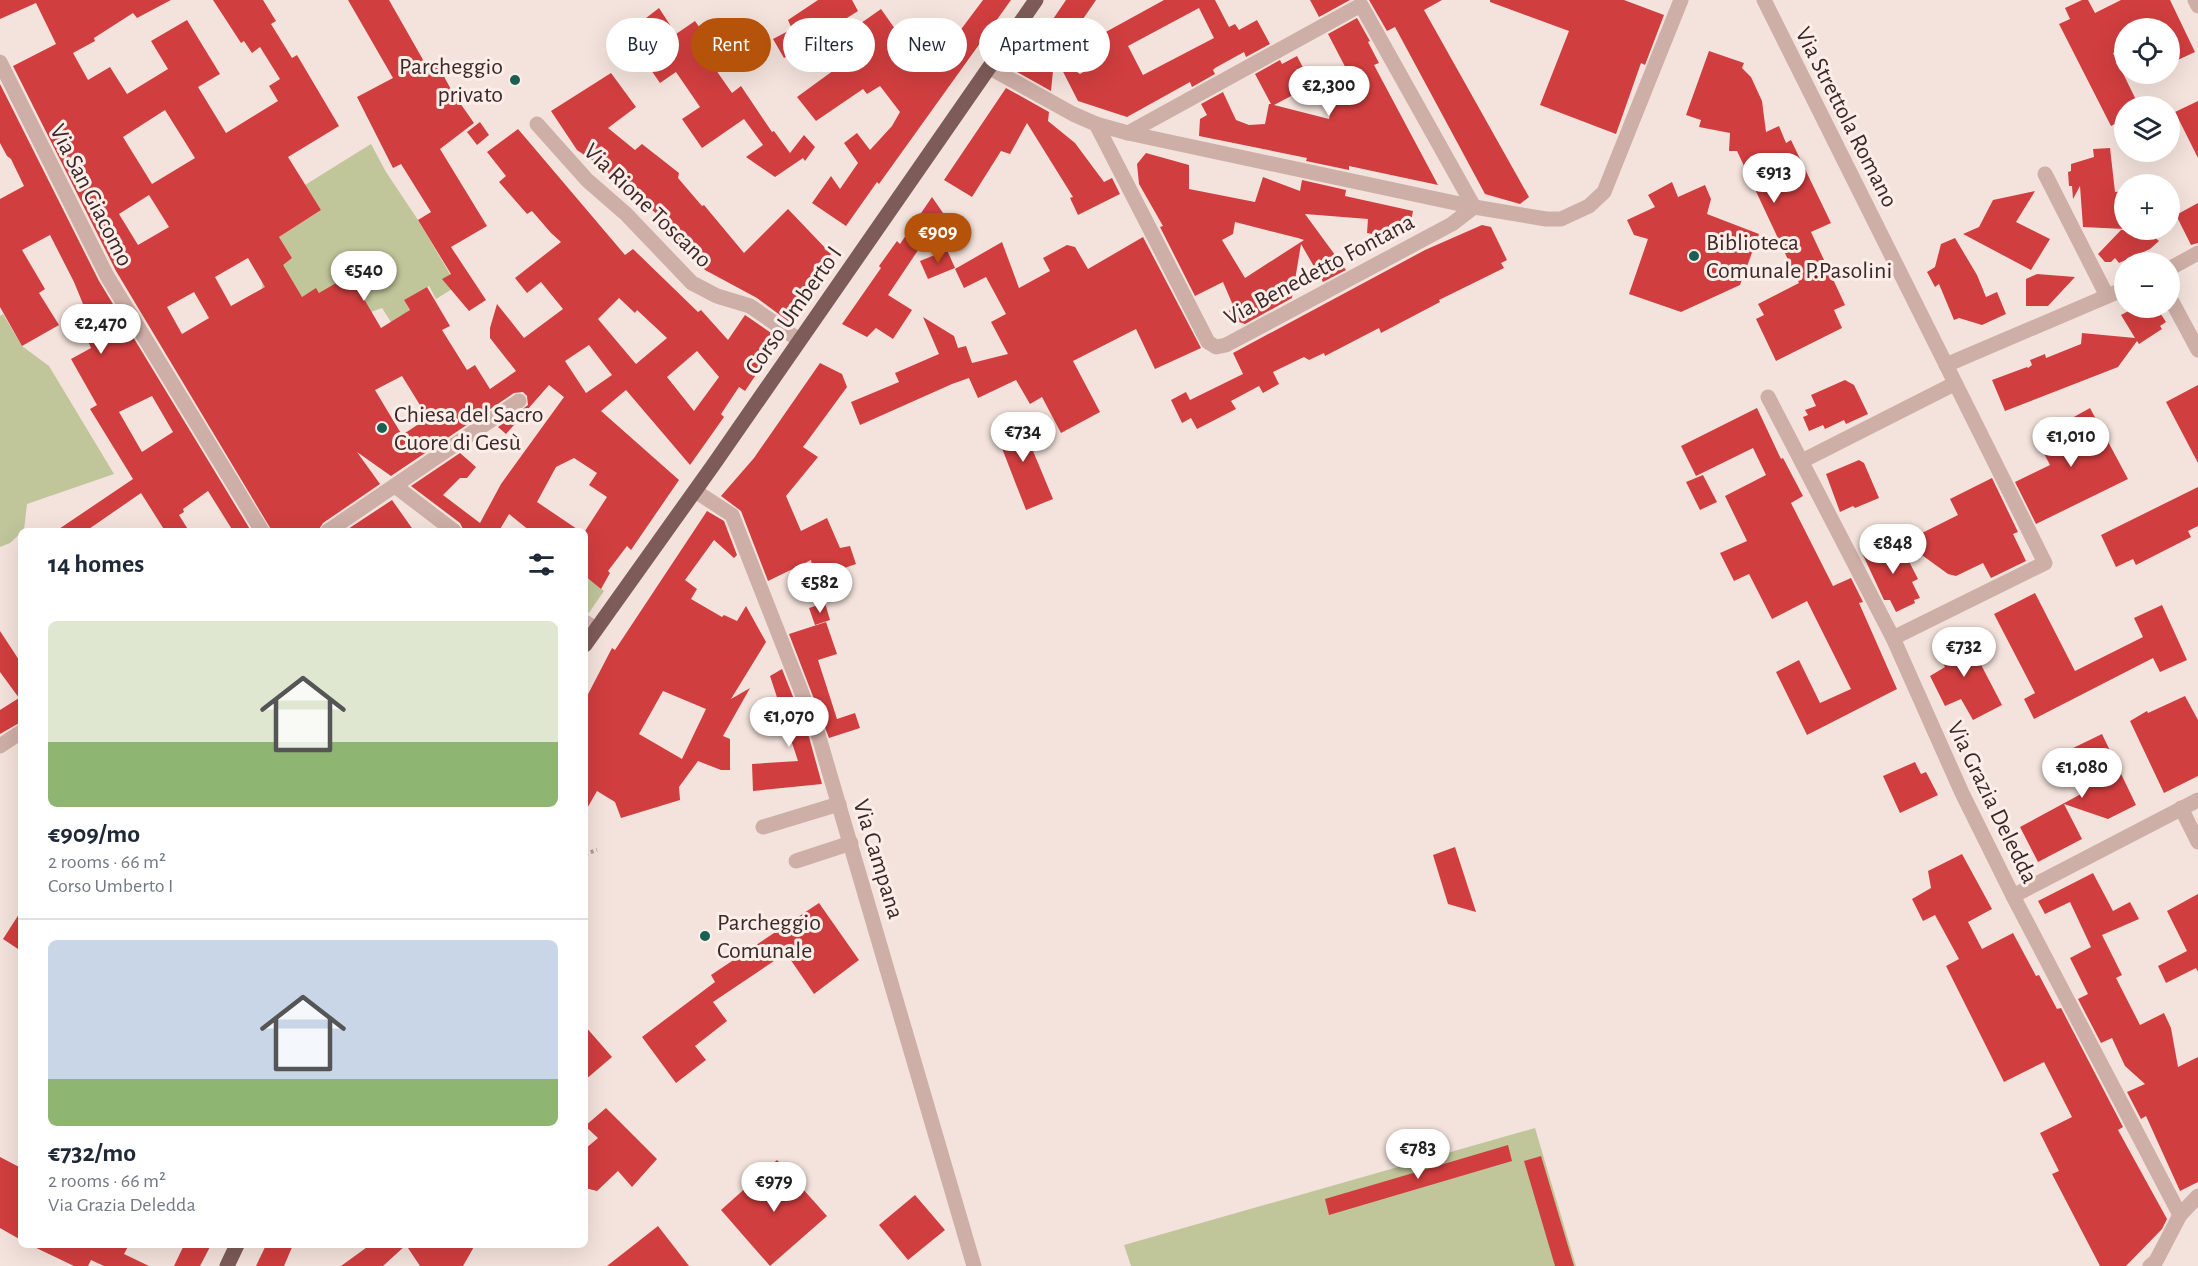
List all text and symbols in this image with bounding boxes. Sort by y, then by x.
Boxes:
chip: Buy [606,18,679,72]
chip: Rent [691,18,771,72]
chip: Filters [783,18,875,72]
chip: New [887,18,967,72]
chip: Apartment [979,18,1110,72]
map controls [2114,18,2180,318]
button: locate [2114,18,2180,84]
street label: Via Strettola Romano [1790,24,1902,211]
place label: Parcheggio privato [399,55,503,107]
pin: €2,300 [1280,66,1378,117]
marker: Parcheggio privato [508,73,522,87]
text: €2,300 [1303,75,1355,95]
button: layers [2114,96,2180,162]
street label: Via San Giacomo [45,121,137,270]
street label: Via Rione Toscano [579,139,716,272]
pin: €913 [1738,153,1810,204]
text: €913 [1757,162,1791,182]
button: + [2114,174,2180,240]
street label: Via Benedetto Fontana [1221,210,1418,330]
pin: €909 [902,213,974,264]
text: €909 [918,222,958,242]
place label: Biblioteca Comunale P.Pasolini [1706,231,1892,283]
street label: Corso Umberto I [741,242,847,379]
marker: Biblioteca Comunale P.Pasolini [1687,249,1701,263]
pin: €540 [328,251,400,302]
button: − [2114,252,2180,318]
text: €540 [345,260,383,280]
pin: €2,470 [52,304,150,355]
text: €2,470 [75,313,127,333]
place label: Chiesa del Sacro Cuore di Gesù [394,403,544,455]
pin: €734 [987,412,1059,463]
pin: €1,010 [2022,417,2120,468]
marker: Chiesa del Sacro Cuore di Gesù [375,421,389,435]
text: €734 [1005,421,1041,441]
text: €1,010 [2046,426,2096,446]
pin: €848 [1857,524,1929,575]
text: €848 [1873,533,1913,553]
icon: filters [525,548,558,581]
text: 14 homes [48,551,144,577]
pin: €582 [784,563,856,614]
text: €582 [801,572,839,592]
pin: €732 [1928,627,2000,678]
text: €732 [1946,636,1982,656]
icon: home [249,660,357,768]
pin: €1,070 [740,697,838,748]
text: €1,070 [764,706,814,726]
street label: Via Grazia Deledda [1942,718,2042,887]
pin: €1,080 [2033,748,2131,799]
text: €1,080 [2056,757,2108,777]
street label: Via Campana [849,797,908,922]
text: €909/mo [48,821,140,847]
text: 2 rooms · 66 m² [48,852,166,872]
text: Corso Umberto I [48,876,173,896]
place label: Parcheggio Comunale [717,911,821,963]
marker: Parcheggio Comunale [698,929,712,943]
icon: home [249,979,357,1087]
pin: €783 [1382,1129,1454,1180]
text: €783 [1400,1138,1436,1158]
text: €732/mo [48,1140,136,1166]
pin: €979 [738,1162,810,1213]
text: 2 rooms · 66 m² [48,1171,166,1191]
text: €979 [755,1171,793,1191]
text: Via Grazia Deledda [48,1195,196,1215]

